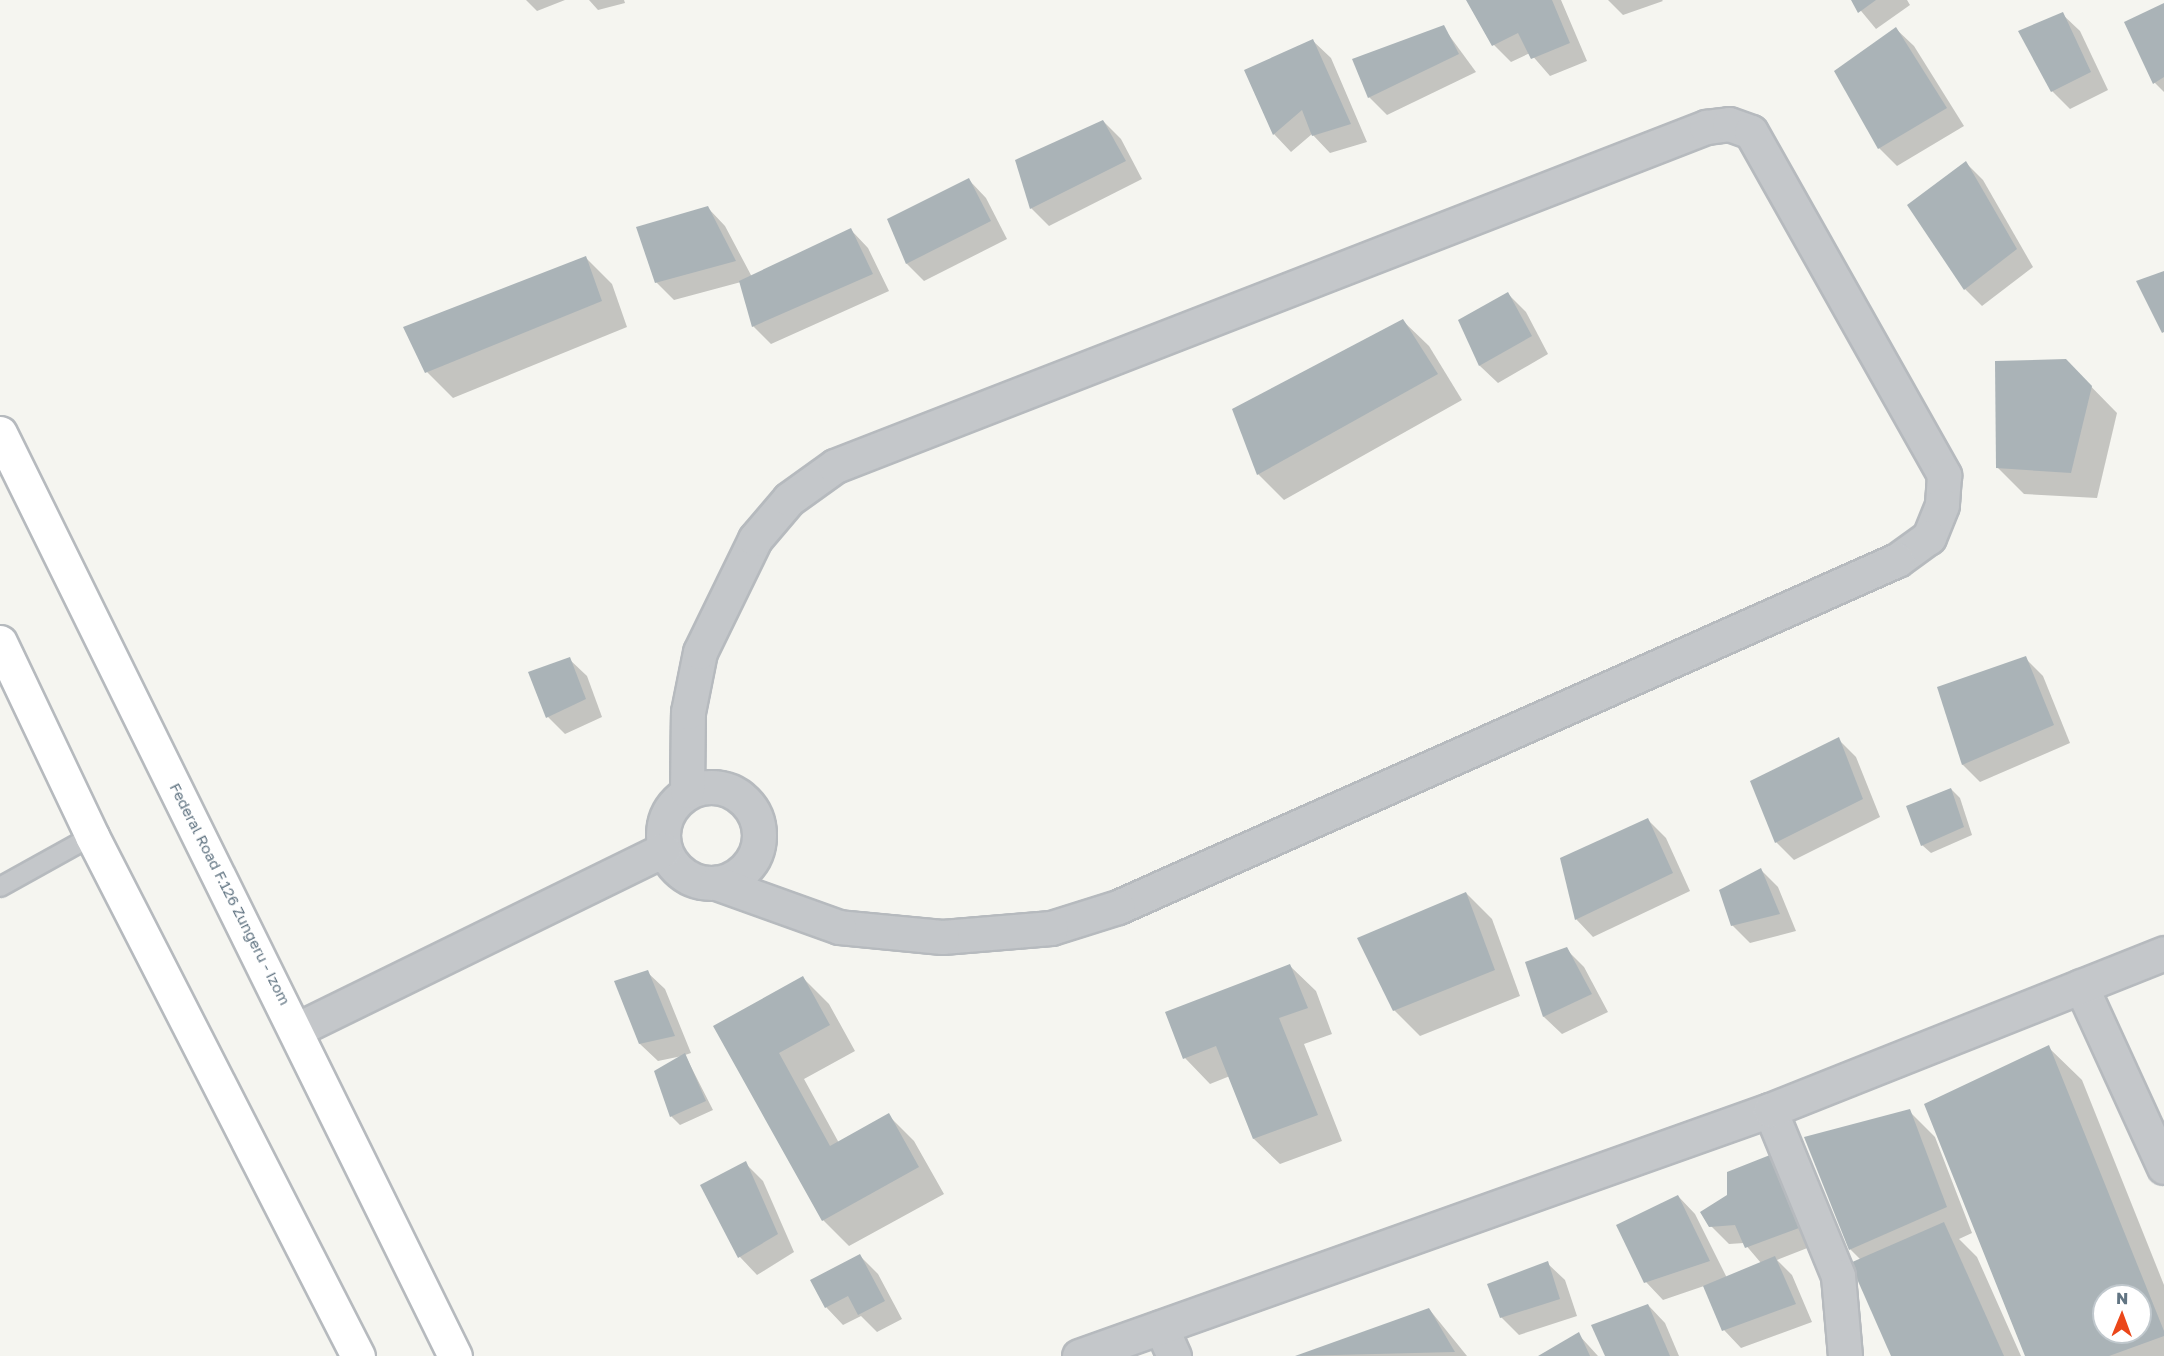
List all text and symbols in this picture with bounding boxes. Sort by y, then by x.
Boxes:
street label: Federal Road F.126 Zungeru - Izom [166,780,294,1008]
north arrow [2092,1284,2152,1344]
text: N [2116,1288,2129,1308]

